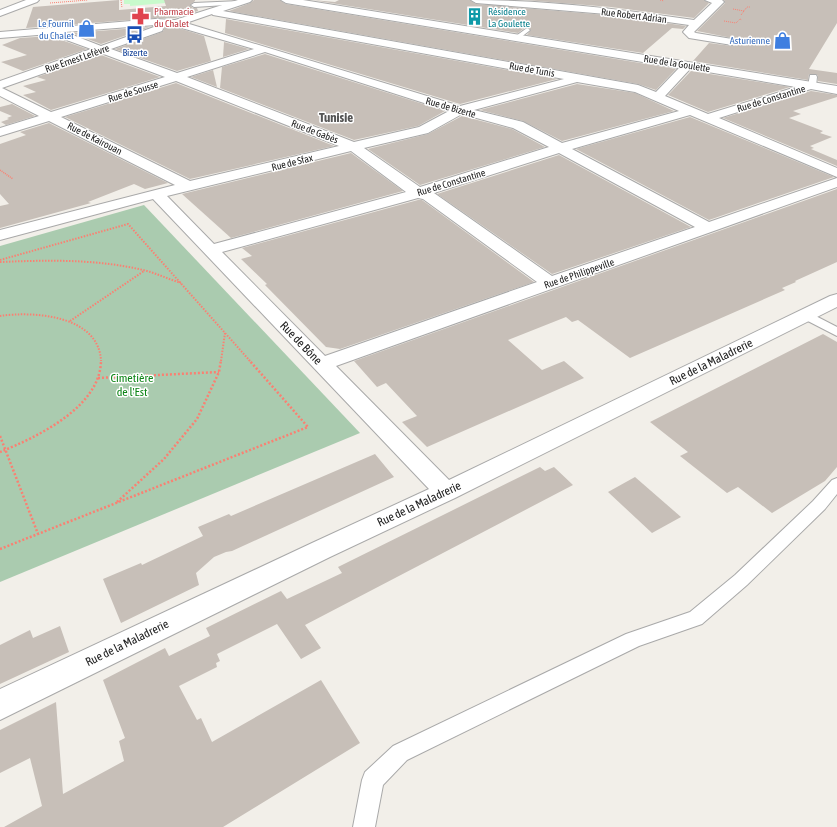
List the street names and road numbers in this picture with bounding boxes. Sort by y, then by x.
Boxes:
street label: Rue Robert Adrian [600,6,668,25]
street label: Rue Ernest Lefèvre [44,42,111,75]
street label: Rue de la Goulette [643,53,711,74]
street label: Rue de Tunis [508,60,556,79]
street label: Rue de Sousse [107,79,160,104]
street label: Rue de Constantine [736,83,807,114]
street label: Rue de Bizerte [425,95,478,120]
street label: Rue de Gabès [290,118,340,146]
street label: Rue de Kairouan [66,120,124,157]
street label: Rue de Sfax [270,152,314,173]
street label: Rue de Constantine [416,167,487,198]
street label: Rue de Philippeville [543,256,616,291]
street label: Rue de Bône [277,319,325,367]
street label: Rue de la Maladrerie [667,336,755,388]
street label: Rue de la Maladrerie [375,478,463,530]
street label: Rue de la Maladrerie [83,617,171,669]

